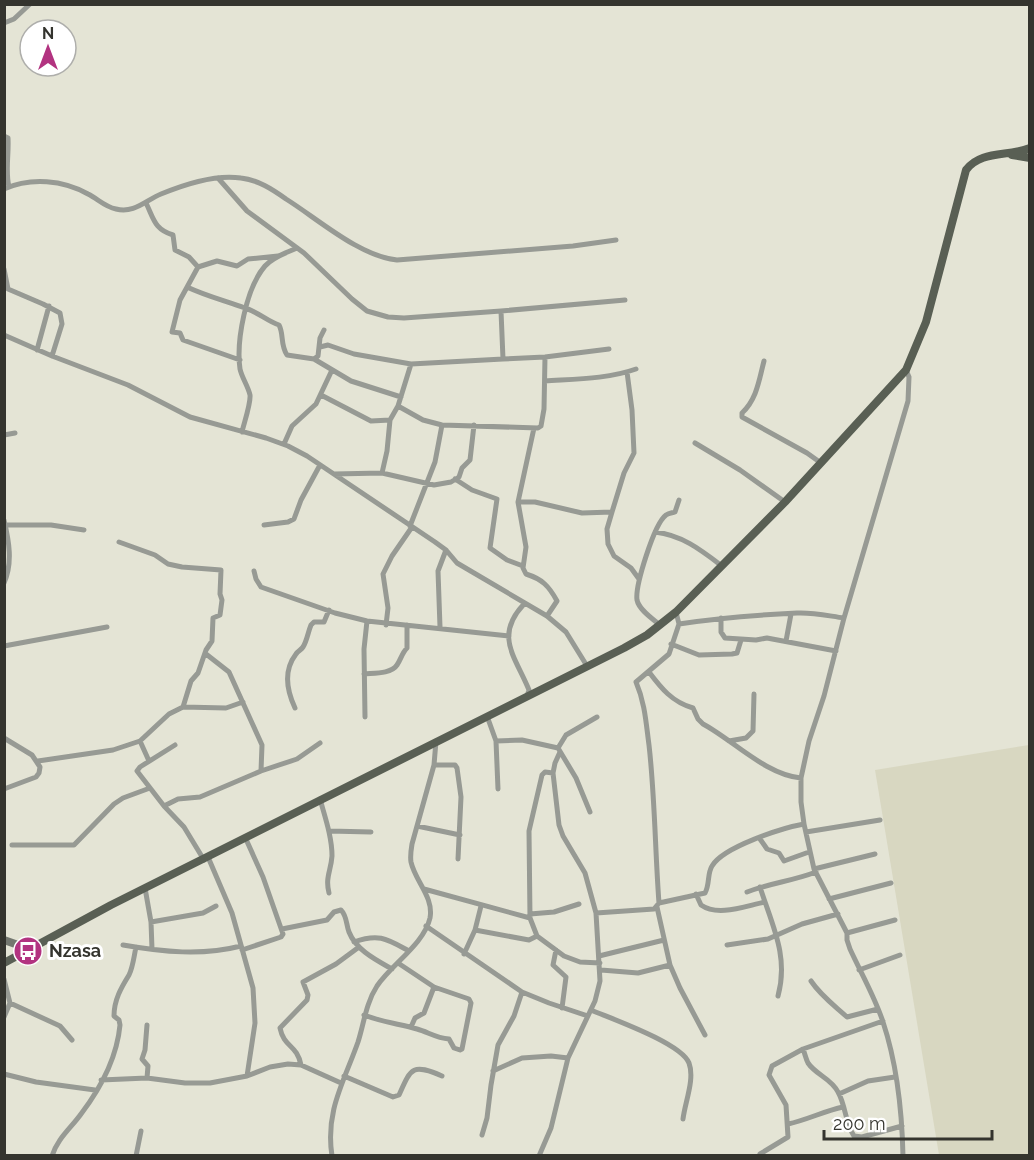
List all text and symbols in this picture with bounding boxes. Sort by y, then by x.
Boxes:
north arrow [18,18,78,78]
text: N [42,24,54,43]
bus stop icon: Nzasa [12,935,44,967]
place label: Nzasa [49,940,101,961]
scale bar [824,1103,992,1141]
text: 200 m [833,1113,886,1134]

